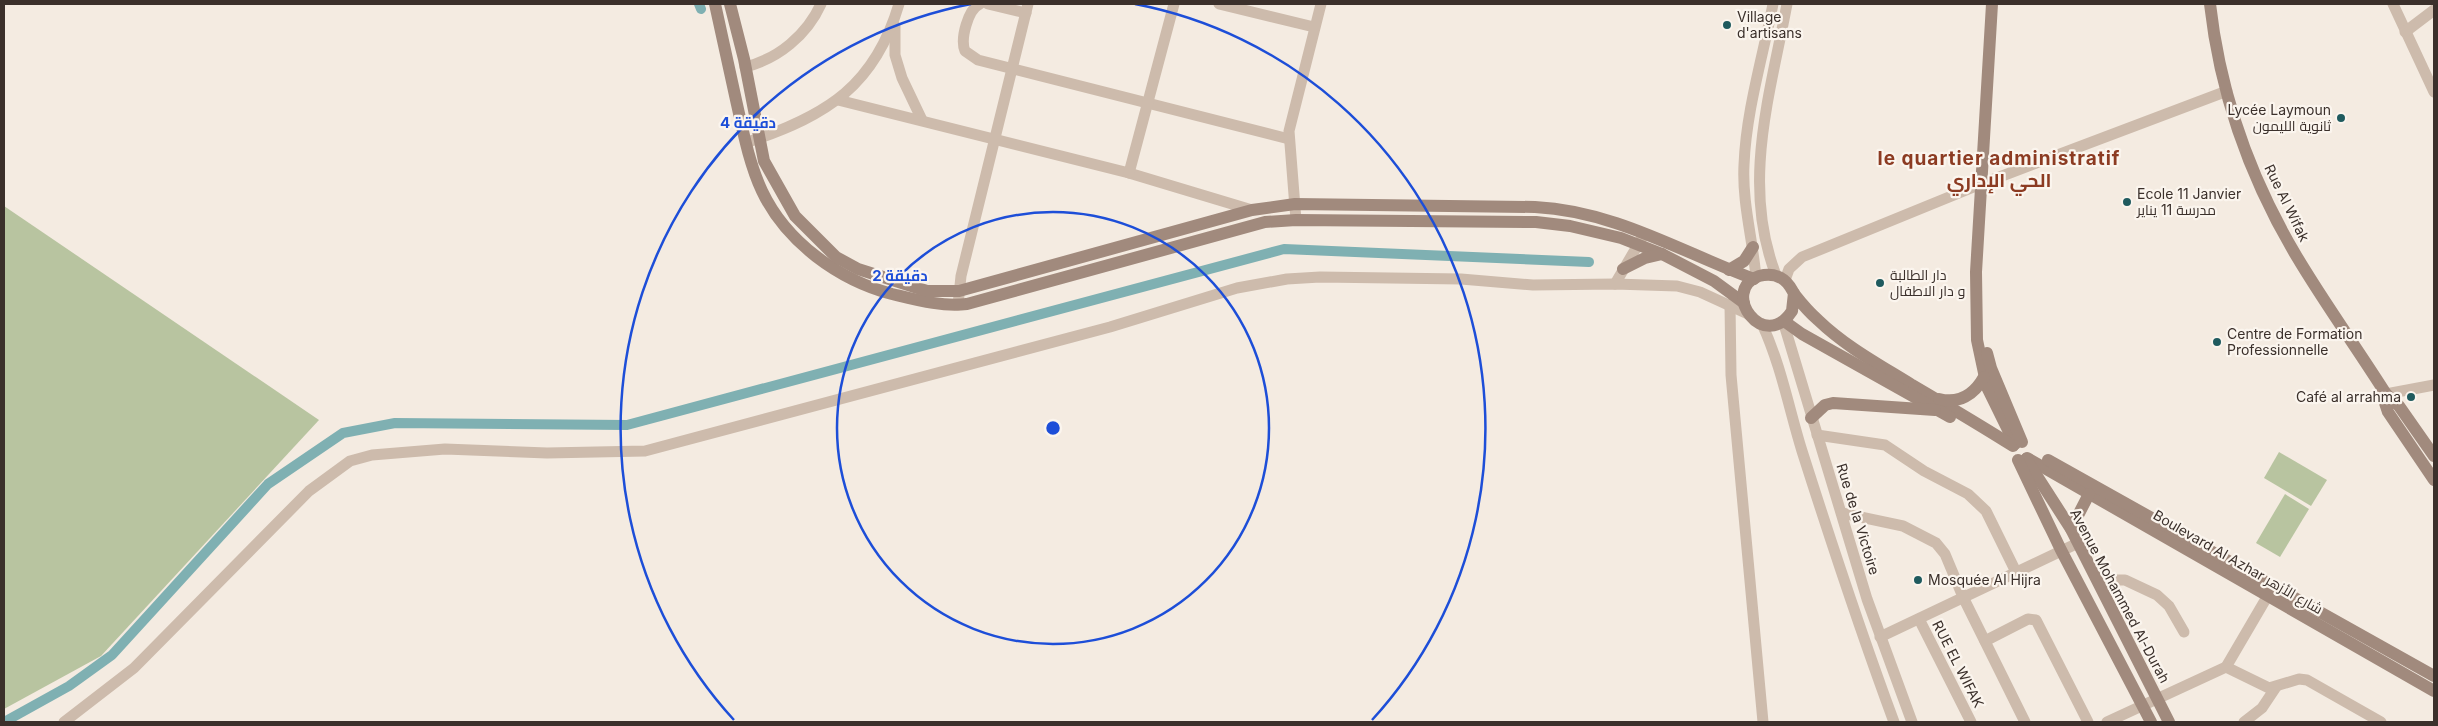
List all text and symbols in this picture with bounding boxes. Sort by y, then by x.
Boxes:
place label: Village d'artisans [1737,8,1802,41]
marker: Village d'artisans [1721,19,1733,31]
place label: Lycée Laymoun ثانوية الليمون [2228,101,2331,134]
marker: Lycée Laymoun ثانوية الليمون [2335,112,2347,124]
text: 4 دقيقة [720,113,776,132]
district label: le quartier administratif الحي الإداري [1878,147,2120,196]
street label: Rue Al Wifak [2261,161,2314,245]
place label: Ecole 11 Janvier مدرسة 11 يناير [2136,185,2241,218]
marker: Ecole 11 Janvier مدرسة 11 يناير [2121,196,2133,208]
text: 2 دقيقة [872,266,928,285]
place label: دار الطالبة و دار الاطفال [1890,266,1965,300]
marker: دار الطالبة و دار الاطفال [1874,277,1886,289]
place label: Centre de Formation Professionnelle [2227,325,2362,358]
marker: Centre de Formation Professionnelle [2211,336,2223,348]
place label: Café al arrahma [2296,388,2401,405]
marker: Café al arrahma [2405,391,2417,403]
centre of rings [1044,419,1062,437]
street label: Rue de la Victoire [1833,461,1884,577]
street label: Avenue Mohammed Al-Durah [2067,506,2174,686]
street label: Boulevard Al Azhar شارع الأزهر [2150,506,2326,618]
place label: Mosquée Al Hijra [1928,571,2041,588]
marker: Mosquée Al Hijra [1912,574,1924,586]
street label: RUE EL WIFAK [1929,617,1988,711]

